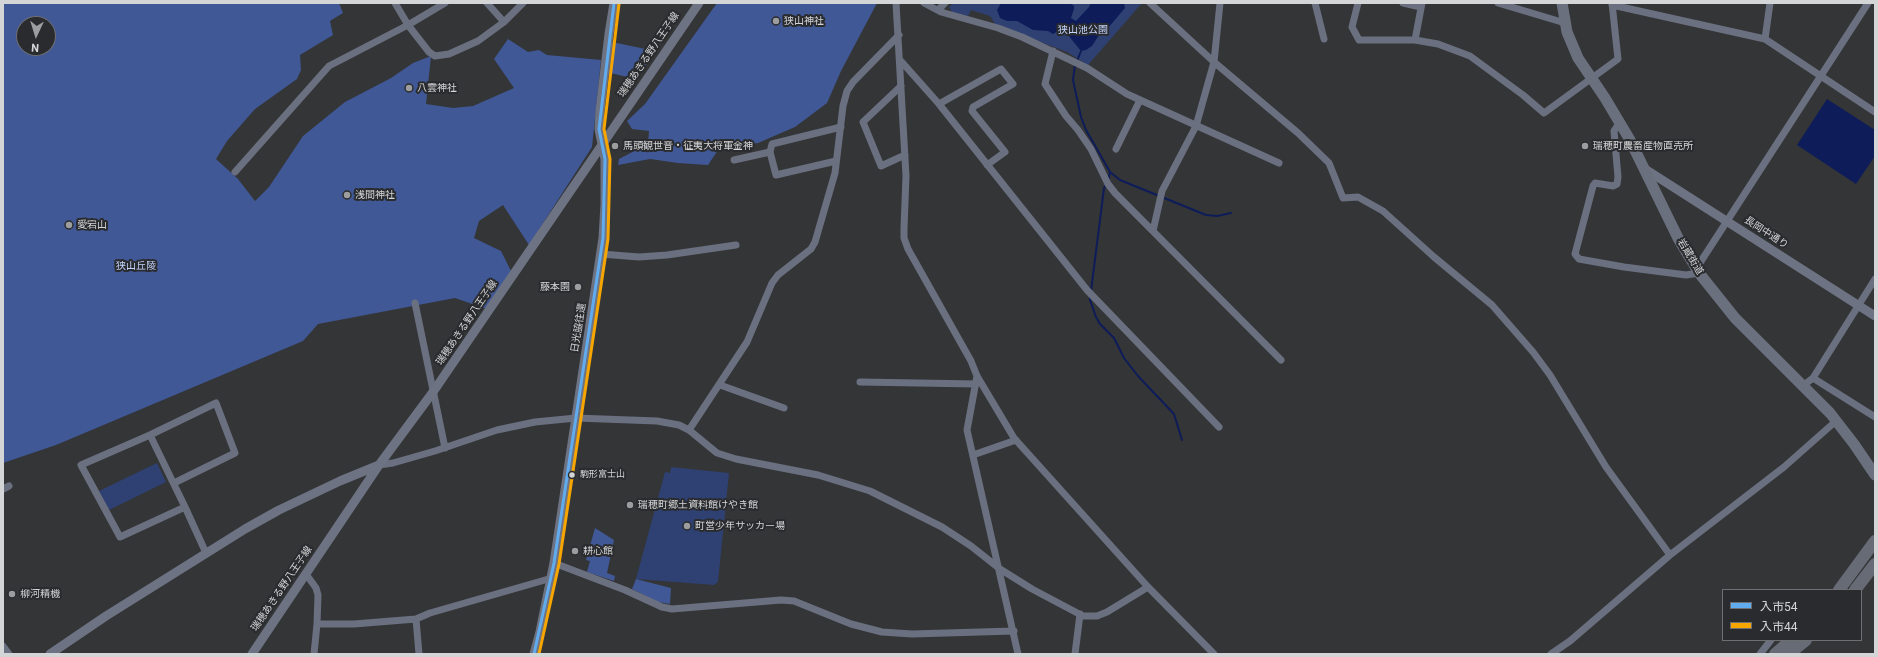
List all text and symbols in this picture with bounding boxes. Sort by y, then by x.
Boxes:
street label: 瑞穂あきる野八王子線 [616,10,682,100]
place label: 狭山神社 [784,15,824,27]
north arrow [16,16,56,56]
marker: 狭山神社 [771,16,781,26]
park label: 狭山池公園 [1058,24,1108,36]
text: N [31,41,40,54]
place label: 八雲神社 [417,82,457,94]
marker: 八雲神社 [404,83,414,93]
place label: 馬頭観世音・征夷大将軍金神 [623,140,753,152]
place label: 瑞穂町農畜産物直売所 [1593,140,1693,152]
marker: 馬頭観世音・征夷大将軍金神 [610,141,620,151]
marker: 瑞穂町農畜産物直売所 [1580,141,1590,151]
place label: 浅間神社 [355,189,395,201]
marker: 浅間神社 [342,190,352,200]
street label: 長岡中通り [1742,214,1790,252]
place label: 愛宕山 [77,219,107,231]
marker: 愛宕山 [64,220,74,230]
street label: 岩蔵街道 [1675,237,1705,277]
park label: 狭山丘陵 [116,260,156,272]
street label: 瑞穂あきる野八王子線 [434,278,500,368]
place label: 藤本園 [540,281,570,293]
marker: 藤本園 [573,282,583,292]
street label: 日光脇往還 [569,302,589,354]
marker: 駒形富士山 [567,470,577,480]
place label: 駒形富士山 [580,470,625,480]
place label: 瑞穂町郷土資料館けやき館 [638,499,758,511]
marker: 瑞穂町郷土資料館けやき館 [625,500,635,510]
place label: 町営少年サッカー場 [695,520,785,532]
marker: 町営少年サッカー場 [682,521,692,531]
street label: 瑞穂あきる野八王子線 [249,544,315,634]
place label: 耕心館 [583,545,613,557]
marker: 耕心館 [570,546,580,556]
place label: 柳河精機 [20,588,60,600]
marker: 柳河精機 [7,589,17,599]
legend [1722,589,1862,641]
text: 入市54 [1760,600,1798,614]
text: 入市44 [1760,620,1798,634]

